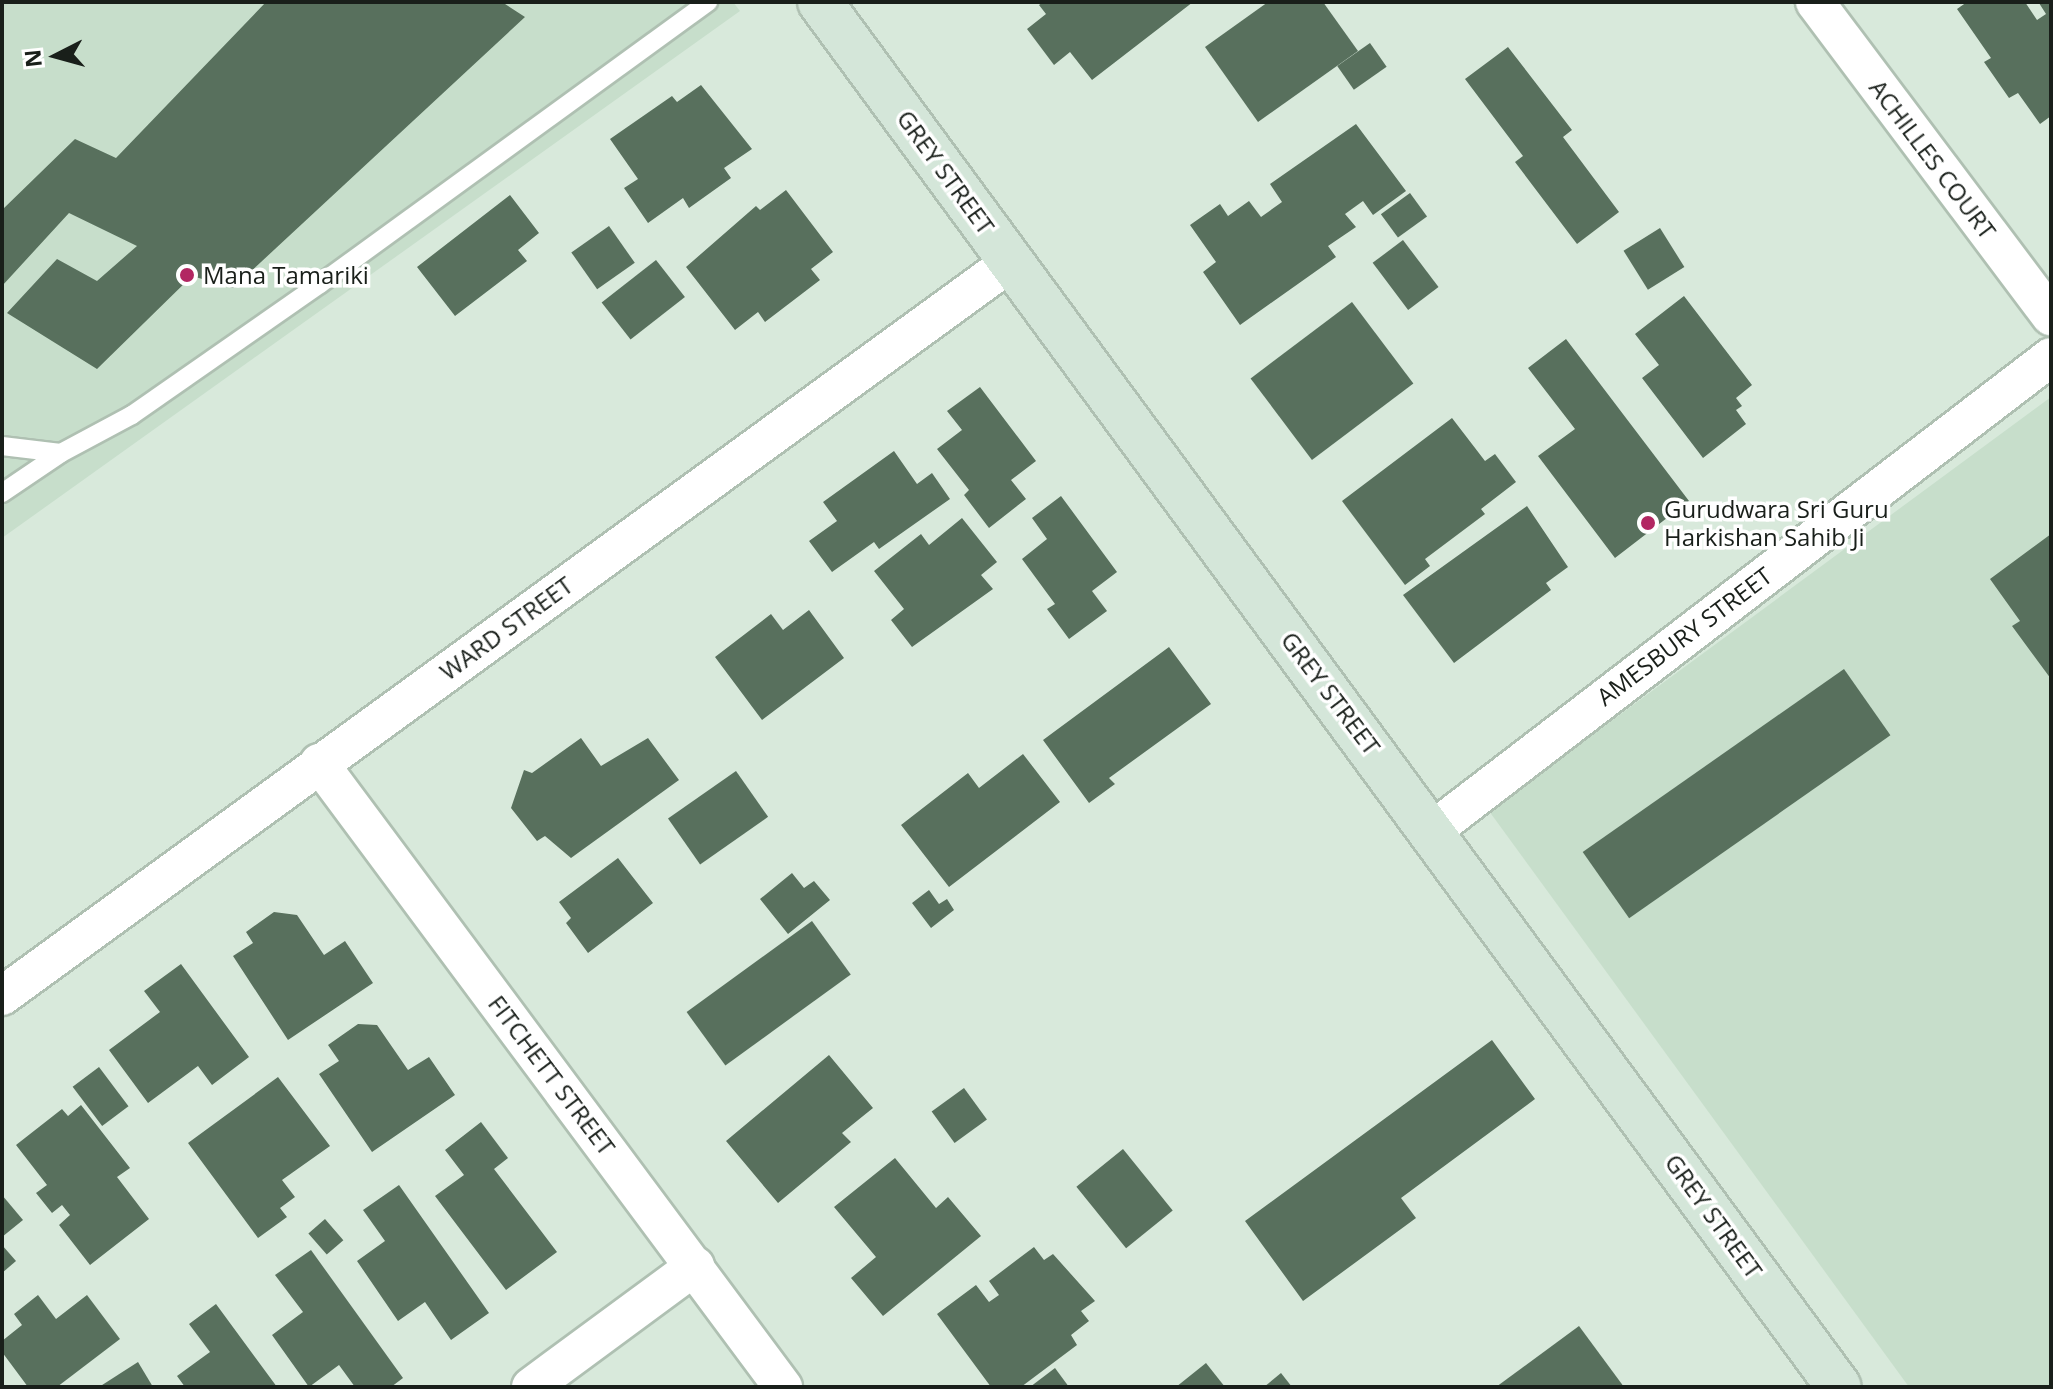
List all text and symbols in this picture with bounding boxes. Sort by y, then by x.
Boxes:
north arrow [16,16,96,96]
text: N [16,48,48,69]
street label: ACHILLES COURT [1864,74,2002,244]
street label: GREY STREET [891,104,1001,240]
place label: Mana Tamariki [203,261,369,289]
marker: Mana Tamariki [178,266,196,284]
place label: Gurudwara Sri Guru Harkishan Sahib Ji [1664,495,1889,551]
marker: Gurudwara Sri Guru Harkishan Sahib Ji [1639,514,1657,532]
street label: AMESBURY STREET [1591,561,1777,711]
street label: WARD STREET [434,570,578,686]
street label: GREY STREET [1275,626,1387,760]
street label: FITCHETT STREET [483,990,621,1160]
street label: GREY STREET [1659,1148,1769,1284]

